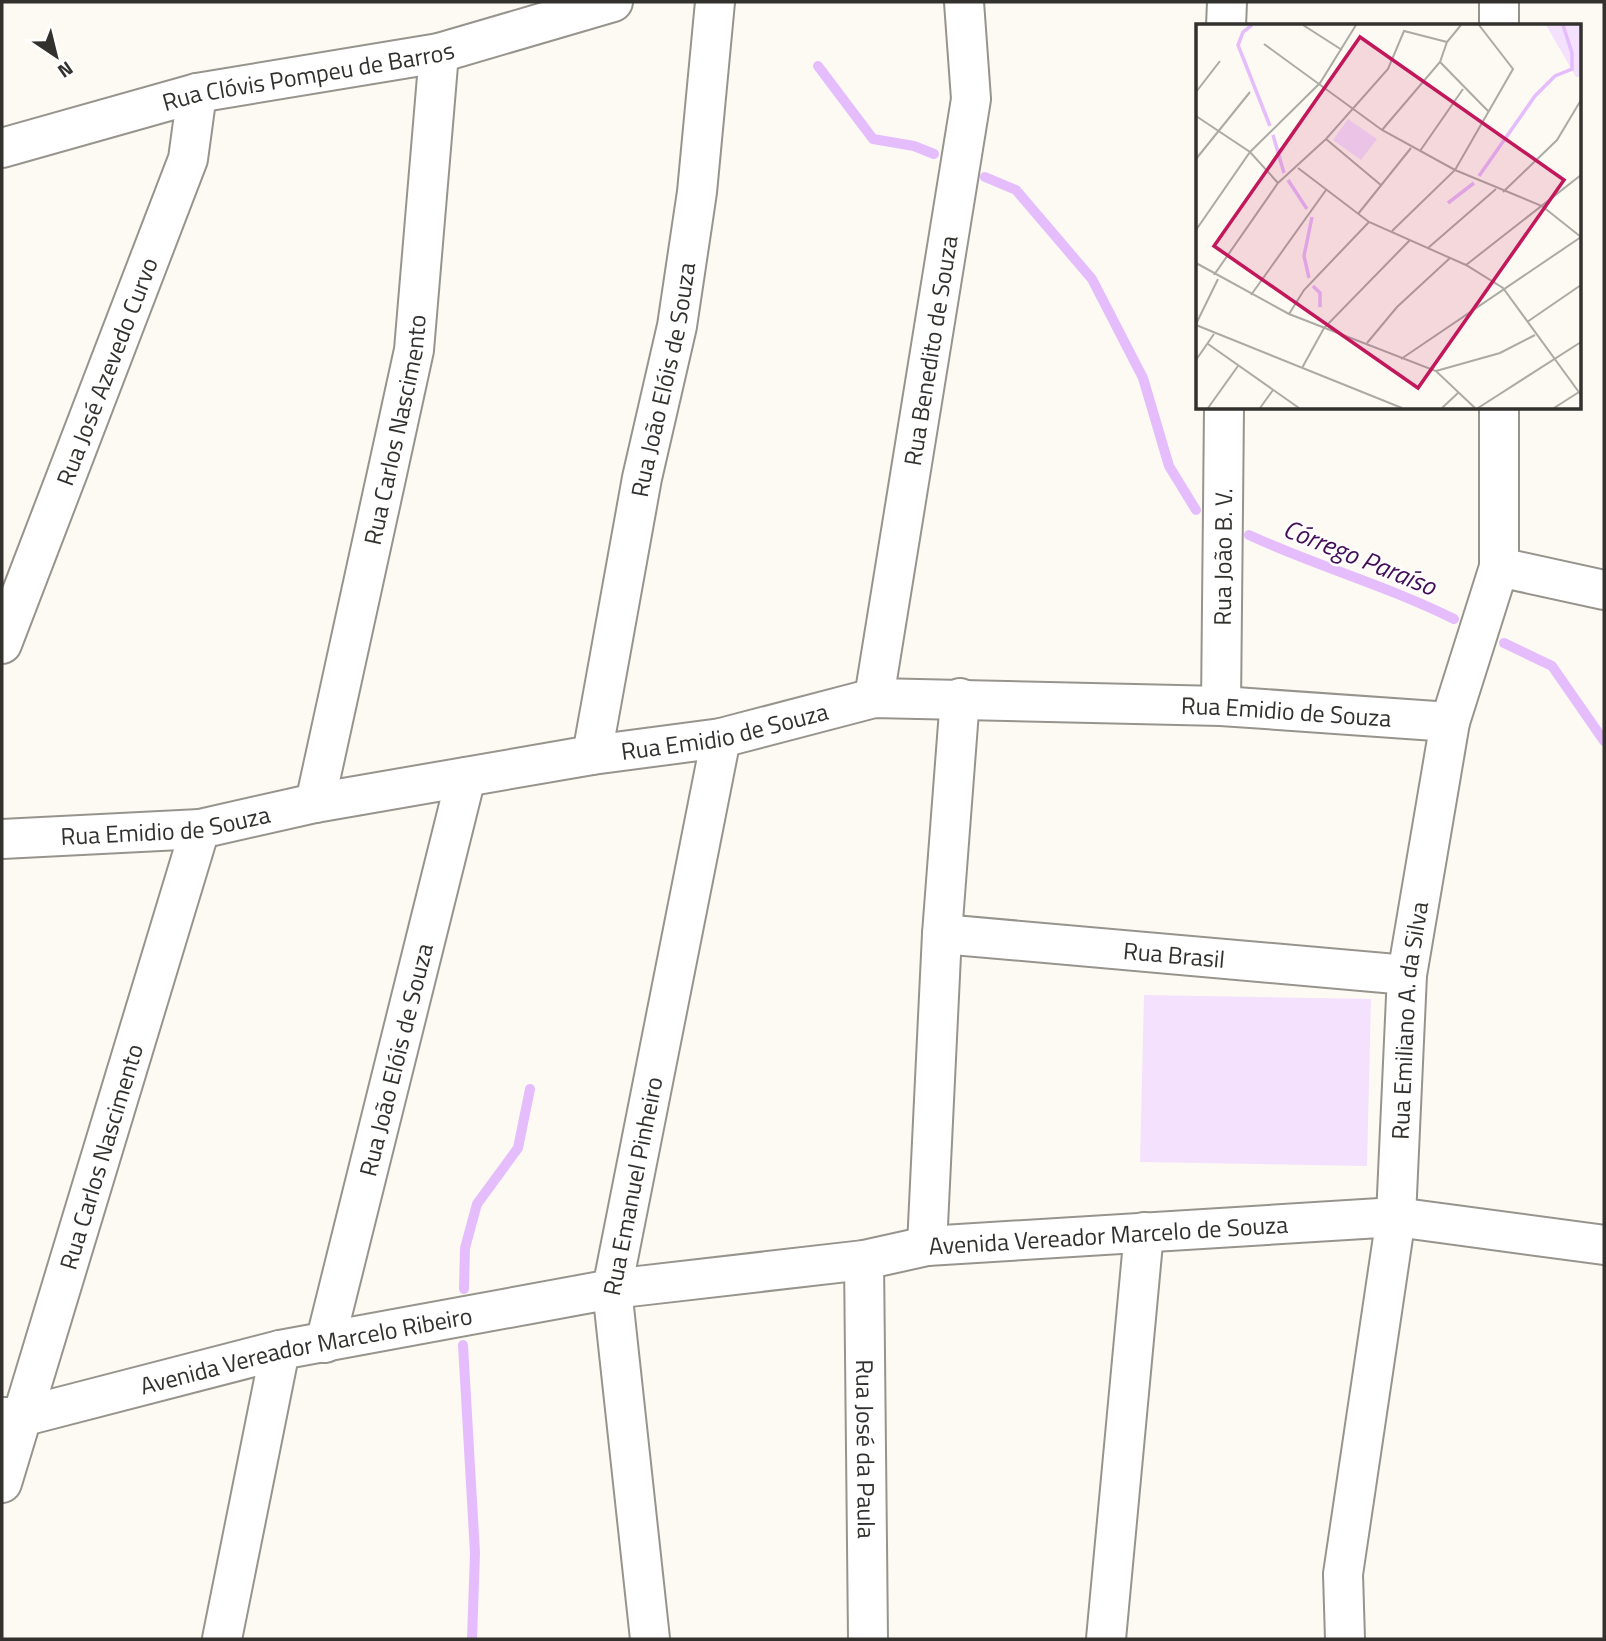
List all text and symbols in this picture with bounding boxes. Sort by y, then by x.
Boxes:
north arrow [21,21,91,91]
inset map [1196,24,1582,410]
street label: Rua Clóvis Pompeu de Barros [158,31,459,120]
text: N [52,55,80,86]
street label: Rua Benedito de Souza [894,233,967,468]
street label: Rua José Azevedo Curvo [46,252,167,491]
street label: Rua João Elóis de Souza [621,260,704,500]
street label: Rua Carlos Nascimento [354,313,435,548]
street label: Rua João B. V. [1204,488,1241,626]
water label: Córrego Paraíso [1278,509,1443,606]
street label: Rua Emidio de Souza [1181,687,1393,736]
street label: Rua Emidio de Souza [619,693,832,769]
street label: Rua Emidio de Souza [60,796,273,854]
street label: Rua Emiliano A. da Silva [1382,899,1437,1140]
street label: Rua Brasil [1122,932,1226,977]
street label: Rua João Elóis de Souza [349,939,442,1180]
street label: Rua Carlos Nascimento [50,1039,152,1274]
street label: Rua Emanuel Pinheiro [593,1074,672,1299]
street label: Avenida Vereador Marcelo de Souza [928,1206,1289,1264]
street label: Avenida Vereador Marcelo Ribeiro [136,1297,475,1404]
street label: Rua José da Paula [847,1359,885,1539]

